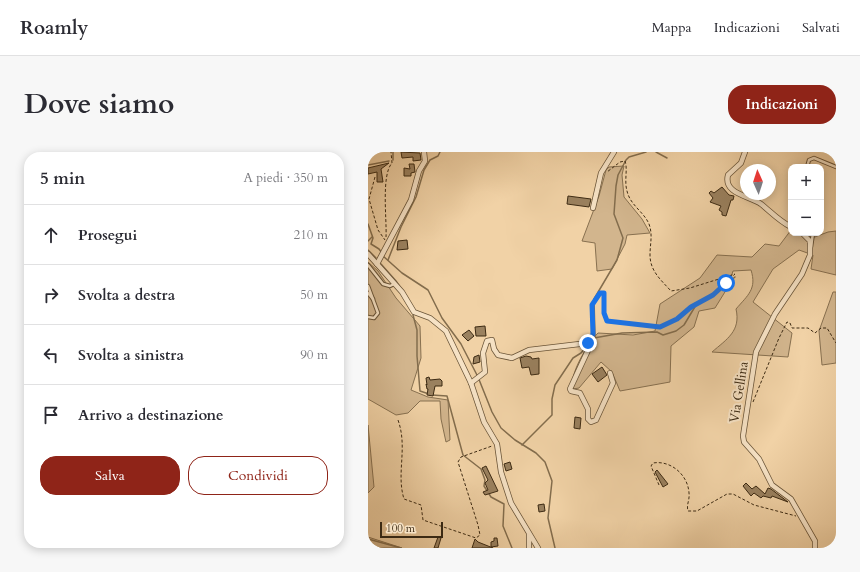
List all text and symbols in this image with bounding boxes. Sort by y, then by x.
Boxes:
text: Roamly [20,15,88,41]
text: Mappa [651,18,692,37]
text: Indicazioni [714,18,780,37]
text: Salvati [802,18,840,37]
text: Dove siamo [24,85,174,123]
button: Indicazioni [728,85,836,124]
north arrow [740,164,776,200]
map controls [788,164,824,236]
button: + [788,164,824,200]
text: 5 min [40,167,85,190]
text: A piedi · 350 m [243,169,328,187]
button: − [788,200,824,236]
icon: ahead [40,224,62,246]
text: Prosegui [78,225,137,245]
text: 210 m [294,226,328,244]
route start [717,274,735,292]
icon: right [40,284,62,306]
text: Svolta a destra [78,285,175,305]
text: 50 m [300,286,328,304]
route end [579,334,597,352]
icon: left [40,344,62,366]
text: Svolta a sinistra [78,345,184,365]
text: 90 m [300,346,328,364]
street label: Via Gellina [725,360,753,424]
icon: arrive [40,404,62,426]
text: Arrivo a destinazione [78,405,224,425]
button: Salva [40,456,180,495]
button: Condividi [188,456,328,495]
scale bar [380,520,443,539]
text: 100 m [386,521,415,536]

